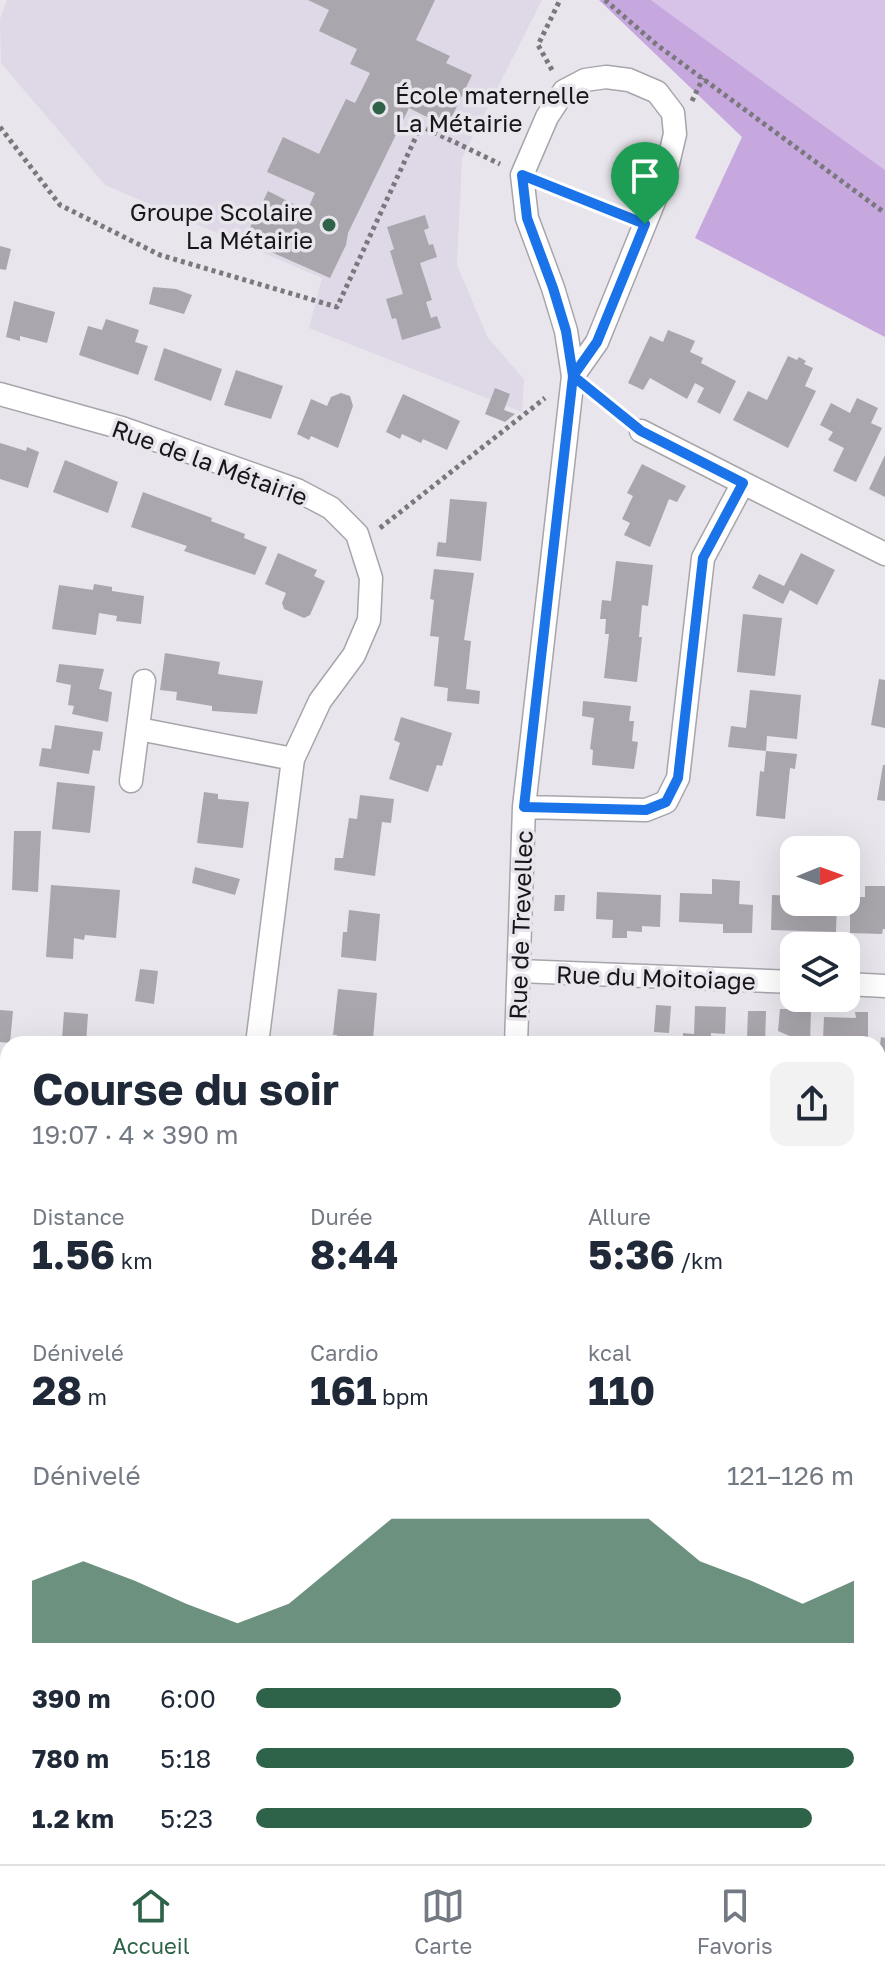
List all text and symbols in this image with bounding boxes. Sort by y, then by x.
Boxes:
place label: École maternelle La Métairie [395,80,589,137]
marker: École maternelle La Métairie [370,99,388,117]
pin [611,142,679,224]
icon: arrive [623,154,667,198]
place label: Groupe Scolaire La Métairie [130,197,313,254]
marker: Groupe Scolaire La Métairie [320,216,338,234]
street label: Rue de la Métairie [108,413,312,511]
street label: Rue de Trevellec [502,830,538,1020]
north arrow [780,836,860,916]
map controls [780,836,860,1012]
button: layers [780,932,860,1012]
street label: Rue du Moitoiage [556,959,756,995]
text: Course du soir [32,1062,339,1115]
button: share [770,1062,854,1146]
text: 19:07 · 4 × 390 m [32,1119,239,1150]
text: Distance [32,1203,124,1230]
text: Durée [310,1203,373,1230]
text: Allure [588,1203,651,1230]
text: 1.56 [32,1230,115,1278]
text: 8:44 [310,1230,398,1278]
text: 5:36 [588,1230,675,1278]
text: km [115,1247,153,1274]
text: /km [675,1247,723,1274]
text: Dénivelé [32,1339,124,1366]
text: Cardio [310,1339,378,1366]
text: kcal [588,1339,631,1366]
text: 28 [32,1366,82,1414]
text: 161 [310,1366,377,1414]
text: 110 [588,1366,655,1414]
text: m [82,1383,107,1410]
text: bpm [377,1383,429,1410]
text: Dénivelé [32,1460,141,1491]
text: 121–126 m [727,1460,854,1491]
text: 390 m [32,1683,111,1714]
text: 6:00 [160,1683,216,1714]
text: 780 m [32,1743,109,1774]
text: 5:18 [160,1743,211,1774]
text: 1.2 km [32,1803,114,1834]
text: 5:23 [160,1803,213,1834]
tab: Accueil [112,1884,190,1959]
tab: Carte [414,1884,472,1959]
tab: Favoris [697,1884,773,1959]

